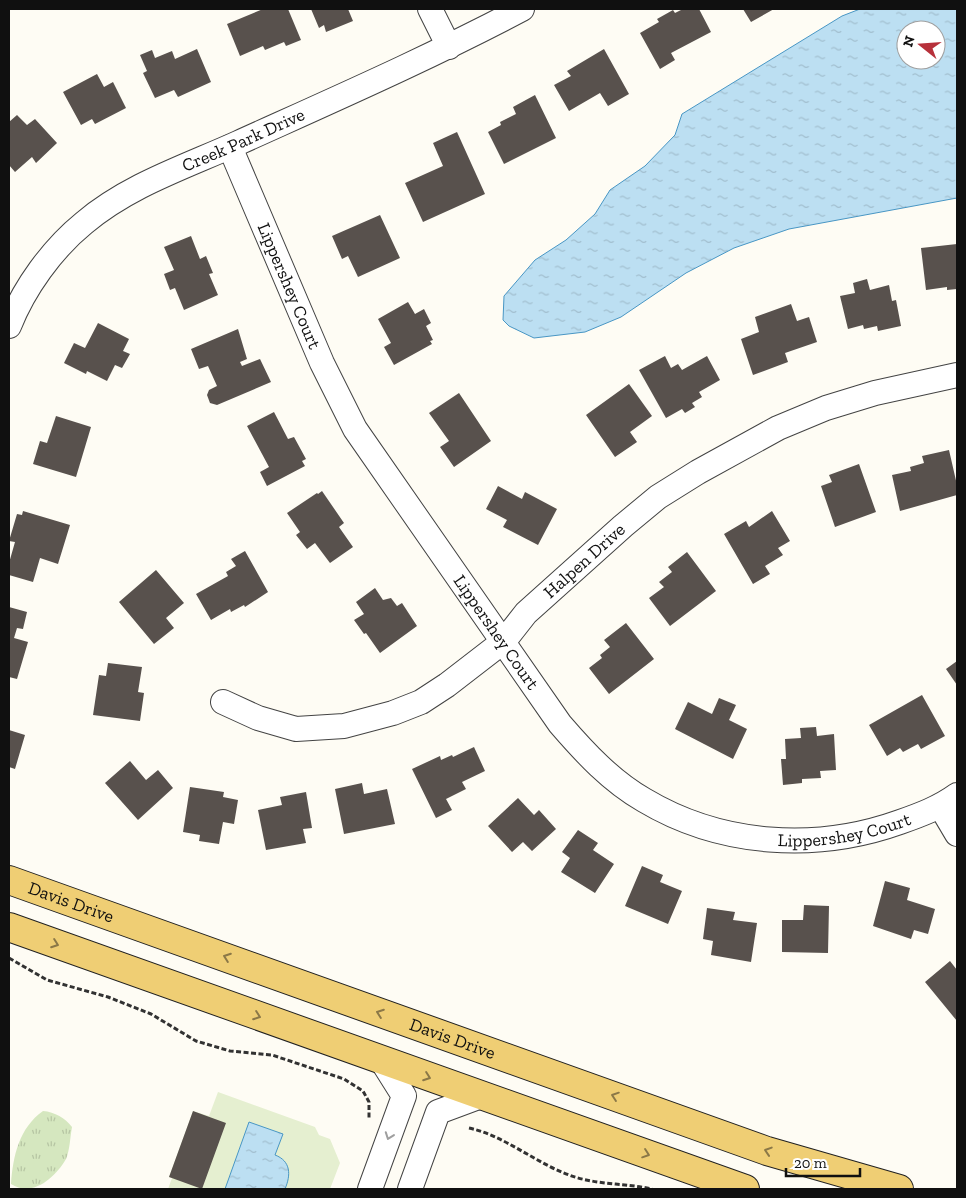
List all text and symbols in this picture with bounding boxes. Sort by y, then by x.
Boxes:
north arrow [896,20,946,70]
text: N [899,33,919,49]
street label: Creek Park Drive [179,103,308,177]
street label: Lippershey Court [253,220,326,353]
street label: Halpen Drive [539,518,630,603]
street label: Lippershey Court [449,571,544,694]
street label: Lippershey Court [777,808,914,852]
street label: Davis Drive [25,877,117,928]
one-way arrow [50,938,58,948]
one-way arrow [223,953,232,963]
one-way arrow [376,1009,385,1019]
one-way arrow [252,1010,261,1020]
street label: Davis Drive [407,1013,498,1064]
one-way arrow [422,1071,430,1081]
one-way arrow [612,1092,620,1102]
one-way arrow [385,1131,395,1140]
scale bar [786,1146,860,1178]
one-way arrow [765,1147,773,1157]
one-way arrow [641,1148,650,1158]
text: 20 m [794,1154,827,1172]

